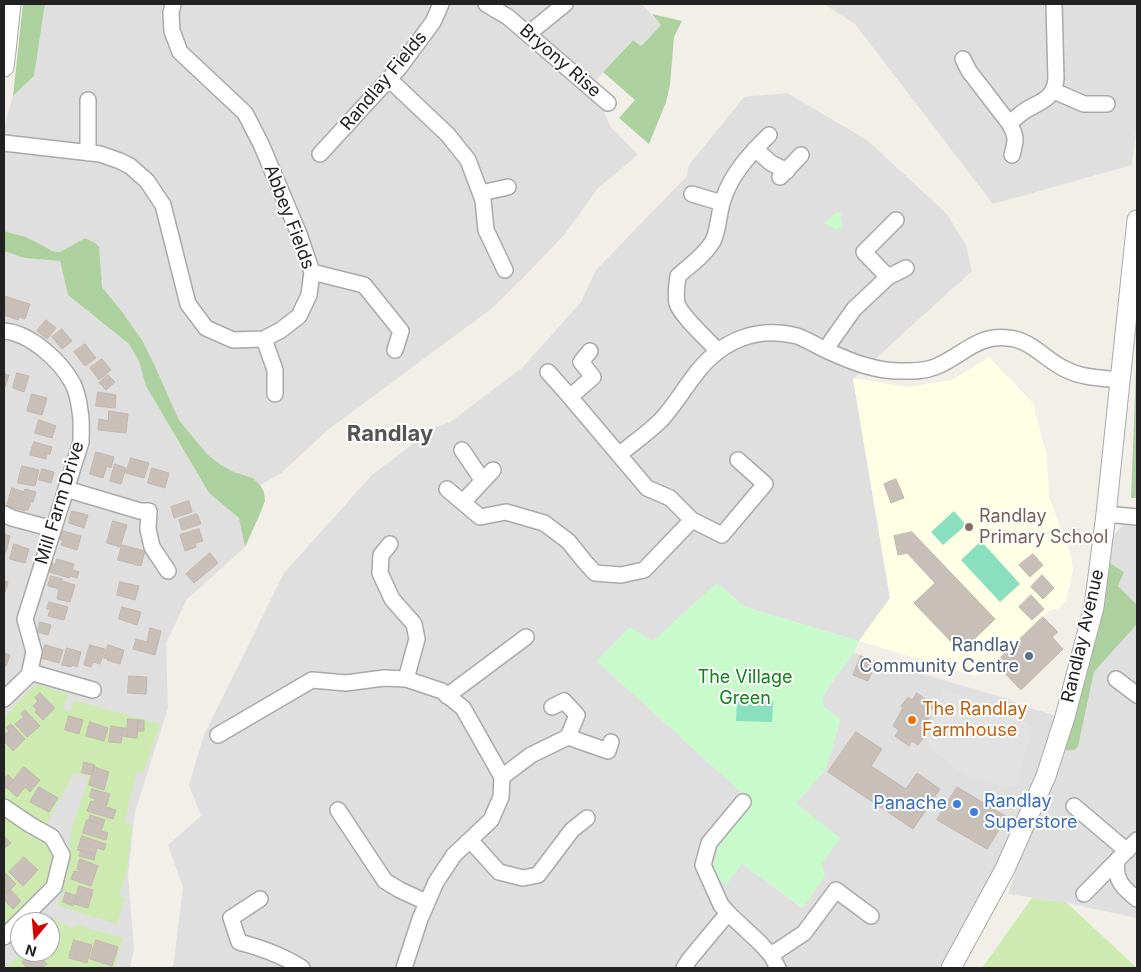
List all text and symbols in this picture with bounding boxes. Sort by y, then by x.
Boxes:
street label: Bryony Rise [515,20,605,102]
street label: Randlay Fields [336,27,432,135]
street label: Abbey Fields [259,162,319,272]
district label: Randlay [347,421,433,447]
street label: Mill Farm Drive [31,439,89,567]
place label: Randlay Primary School [979,506,1108,548]
marker: Randlay Primary School [963,521,975,533]
street label: Randlay Avenue [1057,567,1109,705]
place label: Randlay Community Centre [859,635,1019,678]
marker: Randlay Community Centre [1023,650,1035,662]
park label: The Village Green [698,667,792,710]
place label: The Randlay Farmhouse [922,699,1027,742]
marker: The Randlay Farmhouse [906,714,918,726]
place label: Randlay Superstore [984,791,1077,834]
place label: Panache [873,793,947,815]
marker: Panache [951,798,963,810]
marker: Randlay Superstore [968,806,980,818]
north arrow [10,912,60,962]
text: N [23,941,38,961]

